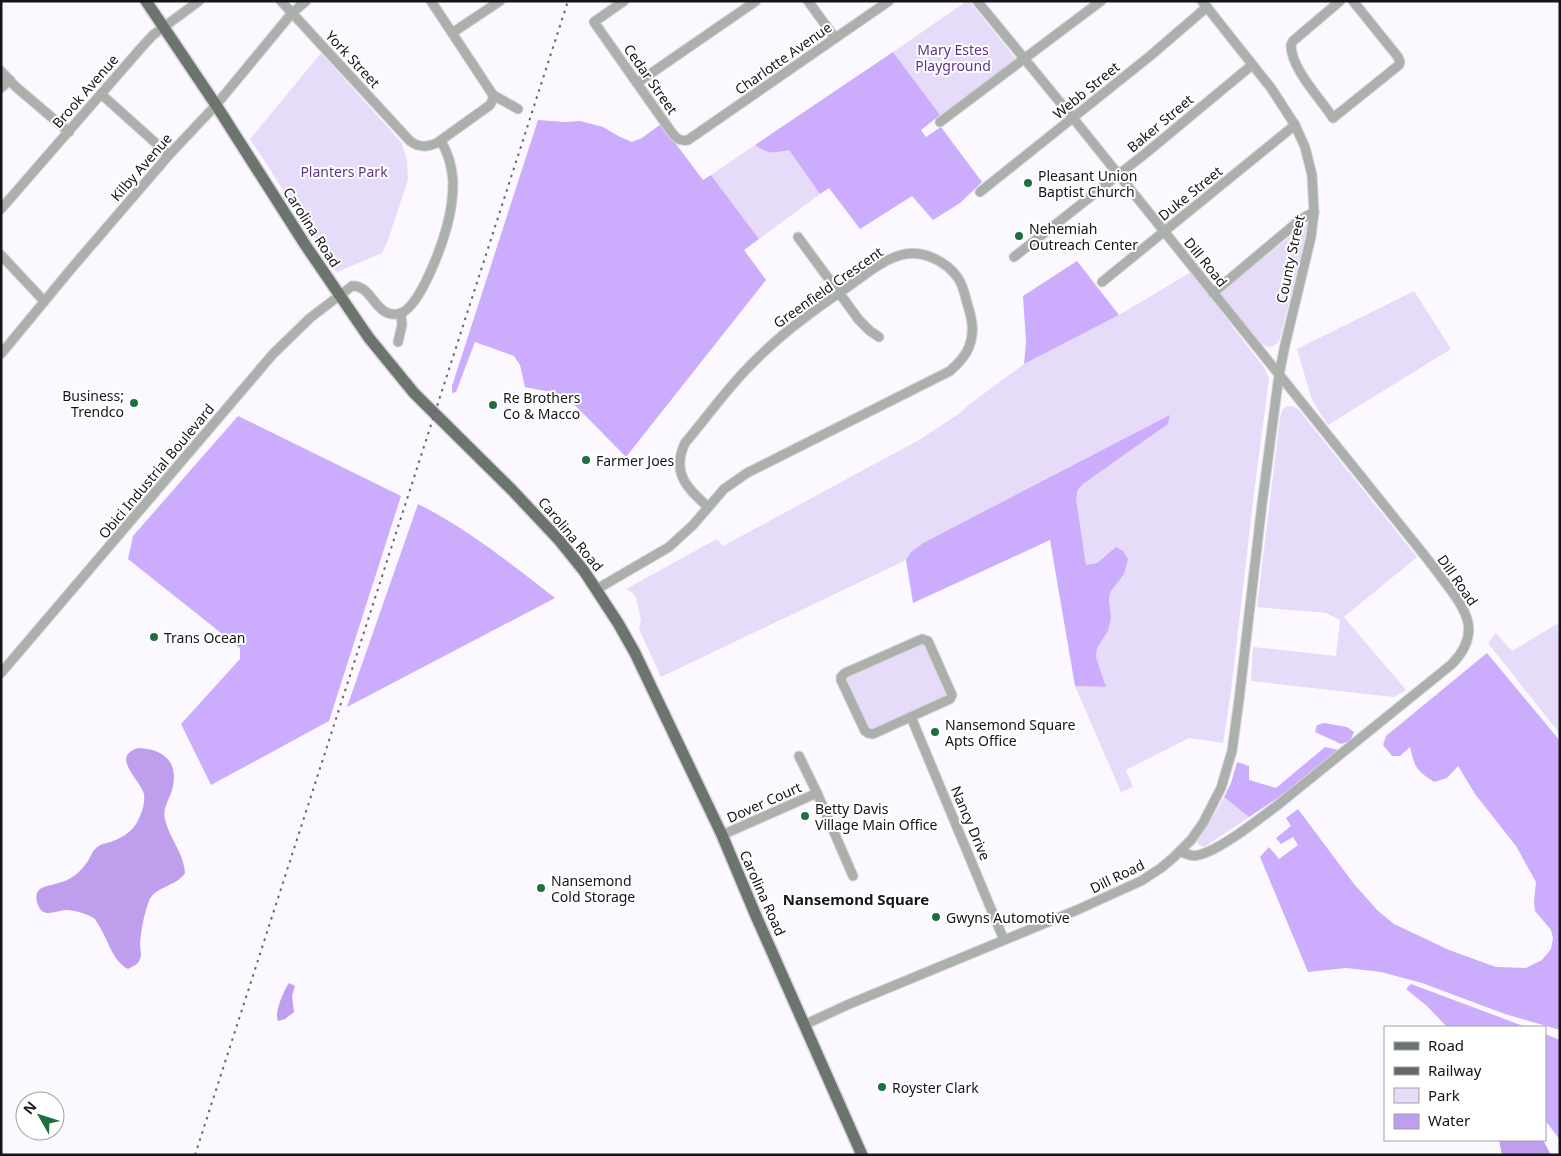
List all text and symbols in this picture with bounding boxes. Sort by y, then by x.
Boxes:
street label: Charlotte Avenue [731,17,835,98]
street label: York Street [322,26,384,92]
street label: Cedar Street [620,40,682,118]
park label: Mary Estes Playground [915,40,991,75]
street label: Brook Avenue [48,50,122,132]
street label: Webb Street [1049,57,1123,123]
street label: Baker Street [1123,90,1197,156]
street label: Kilby Avenue [106,129,176,205]
street label: Duke Street [1154,161,1226,225]
park label: Planters Park [300,162,388,181]
place label: Pleasant Union Baptist Church [1038,166,1137,201]
marker: Pleasant Union Baptist Church [1022,177,1034,189]
street label: Carolina Road [279,183,345,271]
street label: County Street [1271,213,1309,305]
place label: Nehemiah Outreach Center [1029,219,1138,254]
marker: Nehemiah Outreach Center [1013,230,1025,242]
street label: Dill Road [1180,233,1232,291]
street label: Greenfield Crescent [769,242,887,332]
place label: Business; Trendco [62,386,124,421]
place label: Re Brothers Co & Macco [503,388,581,423]
marker: Business; Trendco [128,397,140,409]
marker: Re Brothers Co & Macco [487,399,499,411]
street label: Obici Industrial Boulevard [94,400,218,542]
place label: Farmer Joes [596,451,674,470]
marker: Farmer Joes [580,454,592,466]
street label: Carolina Road [534,493,608,575]
street label: Dill Road [1433,551,1483,609]
place label: Trans Ocean [164,628,246,647]
marker: Trans Ocean [148,631,160,643]
place label: Nansemond Square Apts Office [945,715,1076,750]
marker: Nansemond Square Apts Office [929,726,941,738]
street label: Dover Court [724,777,804,827]
street label: Nancy Drive [947,783,995,863]
place label: Betty Davis Village Main Office [815,799,938,834]
marker: Betty Davis Village Main Office [799,810,811,822]
street label: Carolina Road [736,847,790,939]
street label: Dill Road [1087,855,1147,897]
place label: Nansemond Cold Storage [551,871,635,906]
marker: Nansemond Cold Storage [535,882,547,894]
district label: Nansemond Square [783,889,929,909]
place label: Gwyns Automotive [946,908,1070,927]
marker: Gwyns Automotive [930,911,942,923]
legend [1384,1026,1546,1141]
text: Road [1428,1035,1464,1055]
text: Railway [1428,1060,1482,1080]
place label: Royster Clark [892,1078,979,1097]
marker: Royster Clark [876,1081,888,1093]
text: Park [1428,1085,1460,1105]
north arrow [15,1091,65,1141]
text: N [19,1097,40,1118]
text: Water [1428,1110,1470,1130]

